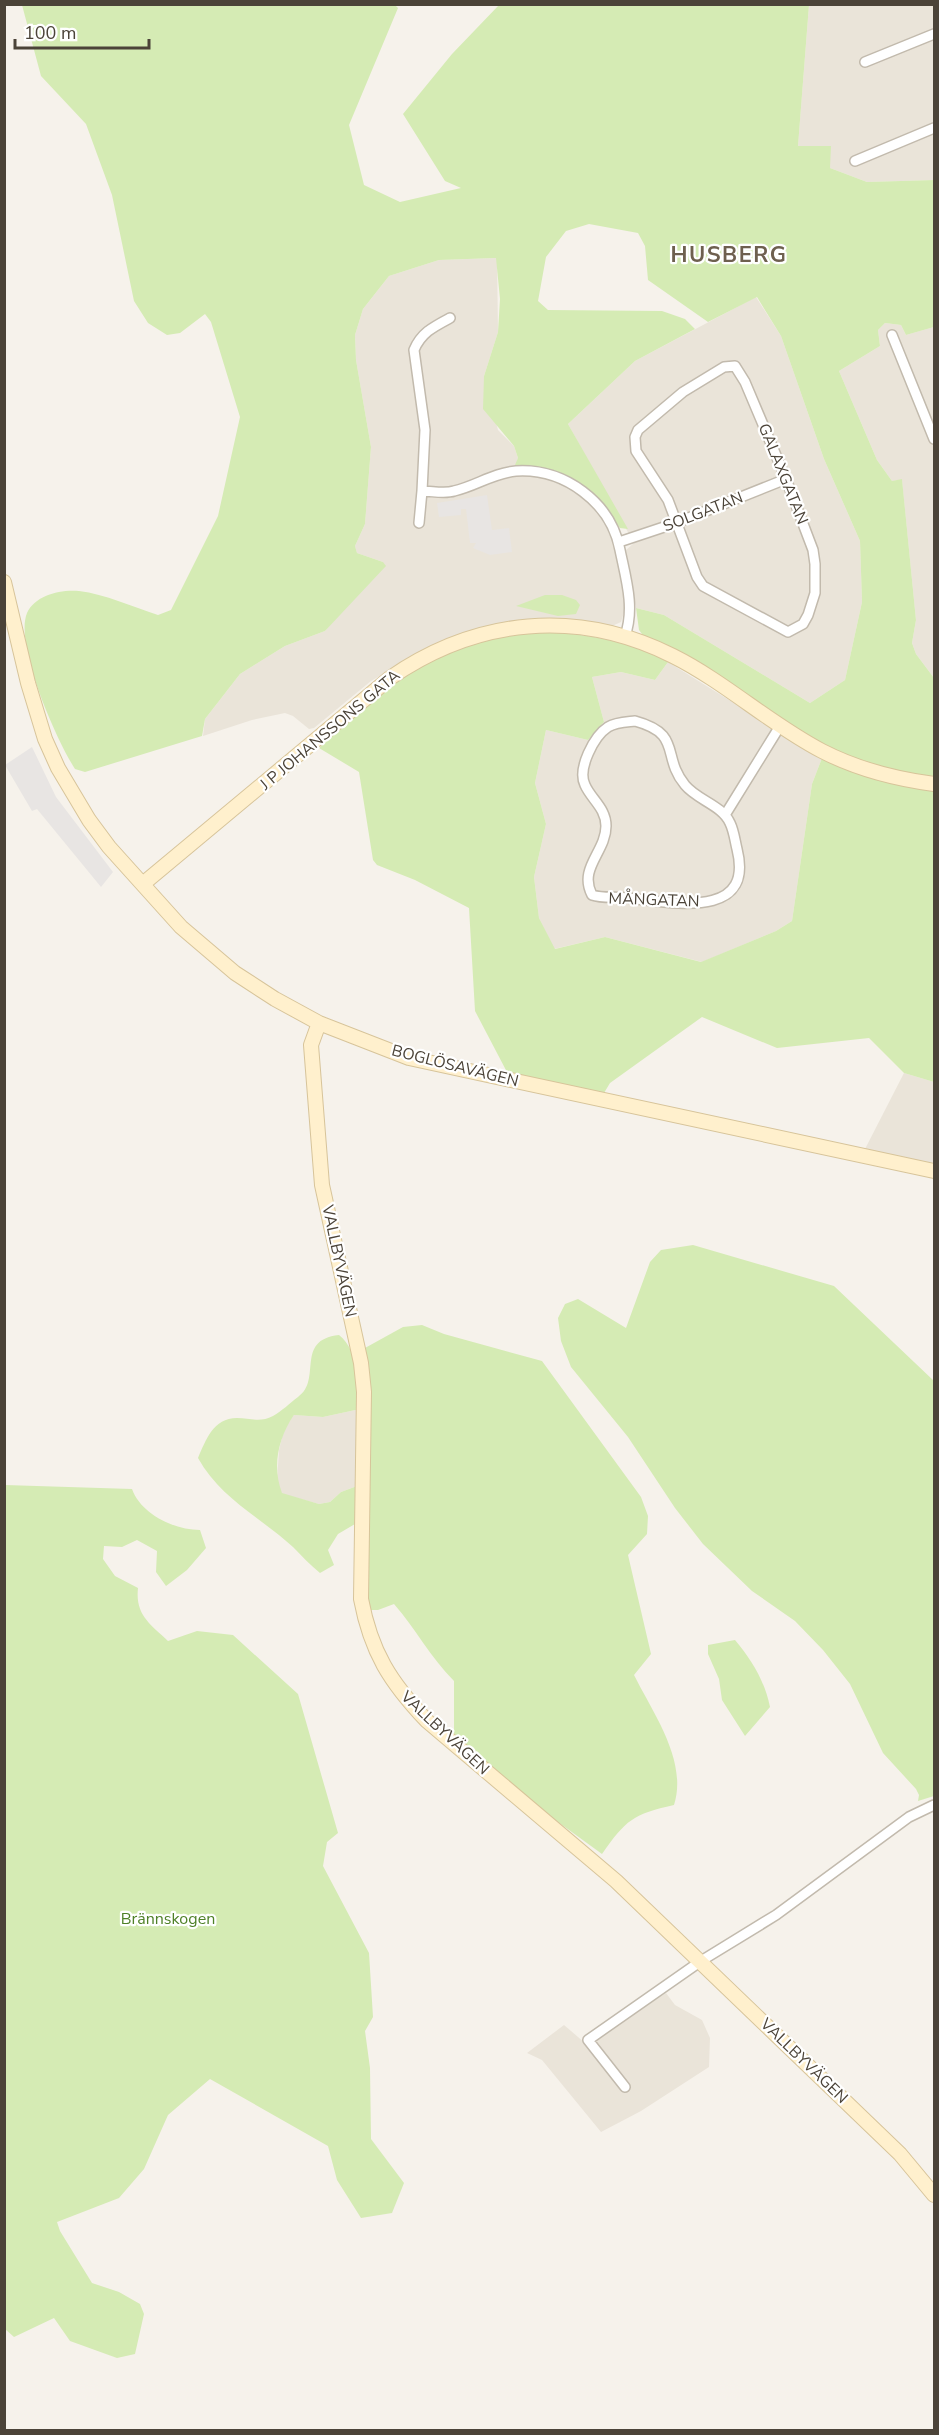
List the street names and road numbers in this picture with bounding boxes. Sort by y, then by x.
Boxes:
street label: GALAXGATAN [753,420,813,528]
street label: SOLGATAN [660,487,746,537]
street label: J P JOHANSSONS GATA [255,665,405,796]
street label: MÅNGATAN [608,887,700,913]
street label: BOGLÖSAVÄGEN [389,1040,521,1092]
street label: VALLBYVÄGEN [316,1202,362,1319]
street label: VALLBYVÄGEN [395,1685,494,1780]
street label: VALLBYVÄGEN [755,2013,853,2108]

